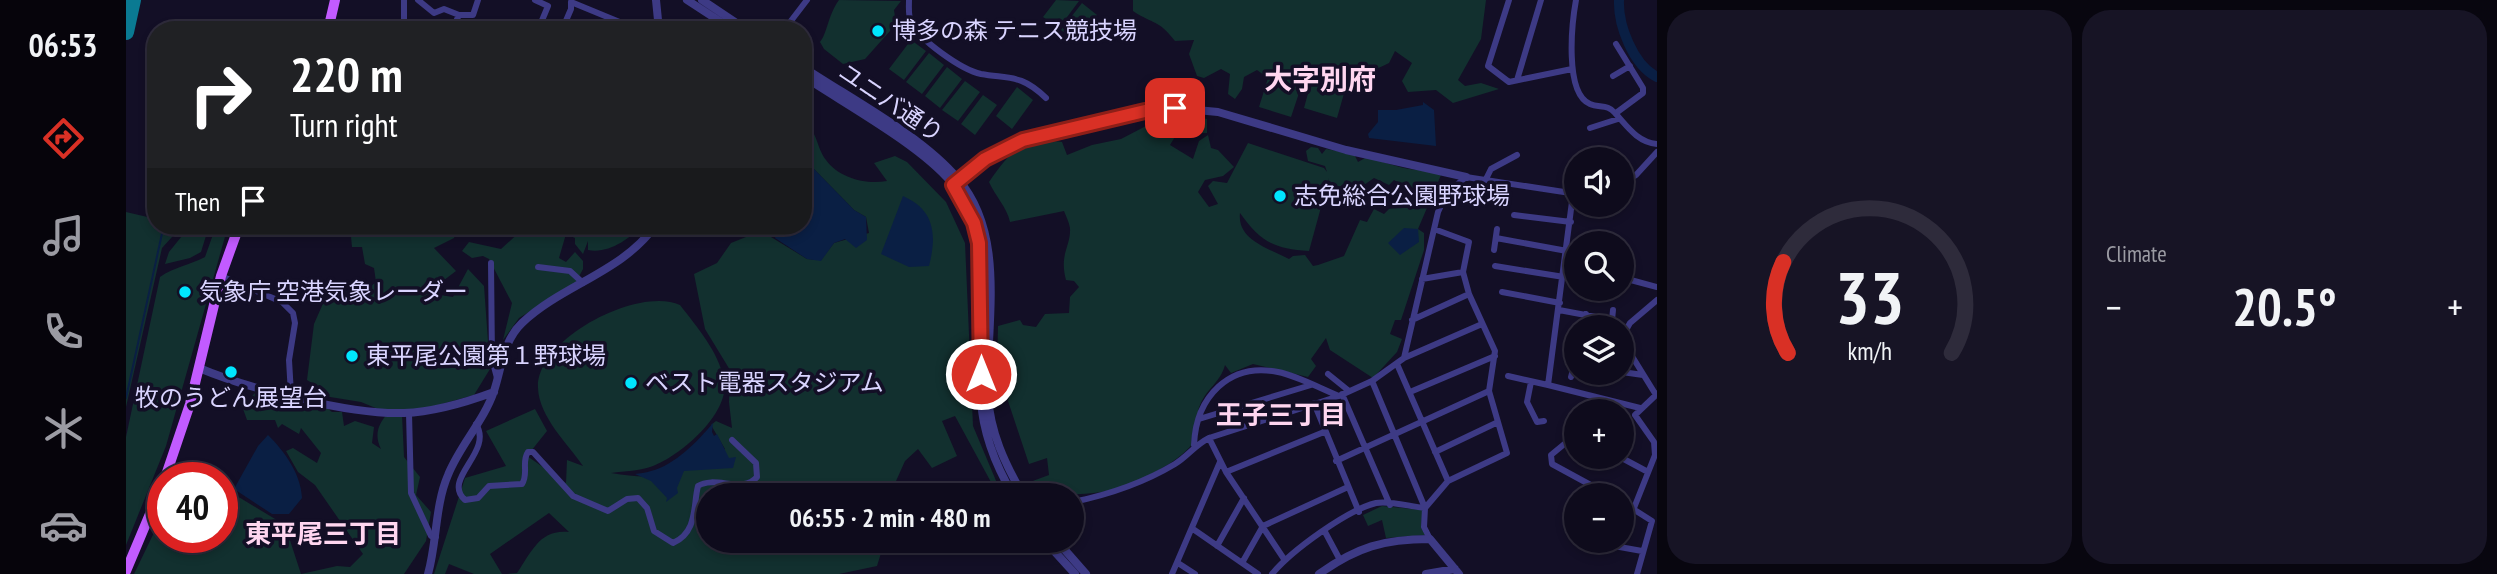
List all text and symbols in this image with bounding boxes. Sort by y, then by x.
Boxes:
place label: 博多の森 テニス競技場 [892,15,1137,46]
marker: 博多の森 テニス競技場 [870,23,886,39]
text: 06:53 [28,24,98,66]
text: 220 m [290,42,403,106]
icon: right [175,49,266,140]
street label: ユニバ通り [833,56,950,149]
district label: 大字別府 [1264,60,1376,97]
pin [1145,78,1205,138]
icon: arrive [1156,89,1194,127]
text: Turn right [290,104,398,146]
icon: directions [39,114,88,163]
map controls [1564,147,1634,553]
button: sound [1564,147,1634,217]
place label: 志免総合公園野球場 [1294,180,1510,211]
icon: arrive [234,182,272,220]
text: Then [175,185,220,218]
marker: 志免総合公園野球場 [1272,188,1288,204]
icon: music [39,211,88,260]
button: search [1564,231,1634,301]
text: Climate [2106,239,2167,268]
text: 33 [1835,249,1904,343]
text: 20.5° [2232,273,2337,340]
place label: 気象庁 空港気象レーダー [199,276,468,307]
text: − [2106,282,2122,331]
text: + [2447,282,2463,331]
marker: 気象庁 空港気象レーダー [177,284,193,300]
icon: phone [39,307,88,356]
button: layers [1564,315,1634,385]
text: km/h [1847,335,1892,367]
position arrow [944,337,1018,411]
place label: 東平尾公園第１野球場 [366,340,606,371]
marker: 東平尾公園第１野球場 [344,348,360,364]
marker: 牧のうどん展望台 [223,364,239,380]
place label: ベスト電器スタジアム [645,367,884,398]
marker: ベスト電器スタジアム [623,375,639,391]
place label: 牧のうどん展望台 [135,382,327,413]
district label: 王子三丁目 [1216,398,1346,431]
button: + [1564,399,1634,469]
icon: climate [39,404,88,453]
speed limit sign: 40 [147,462,238,553]
button: − [1564,483,1634,553]
icon: car [39,501,88,550]
text: 06:55 · 2 min · 480 m [790,501,990,534]
district label: 東平尾三丁目 [245,517,401,550]

